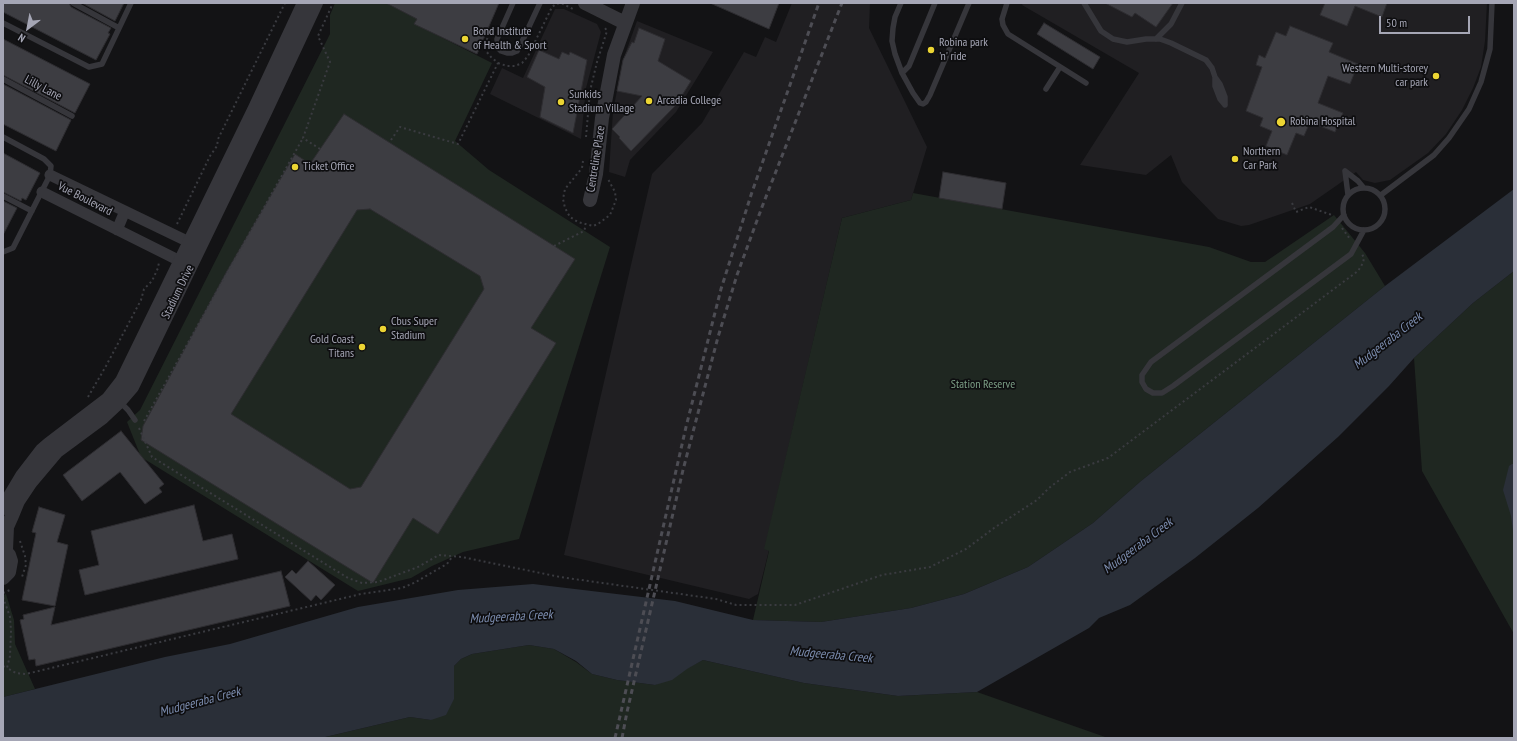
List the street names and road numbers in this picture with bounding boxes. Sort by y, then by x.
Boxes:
street label: Lilly Lane [22,72,64,104]
street label: Centreline Place [584,125,608,193]
street label: Vue Boulevard [55,179,115,219]
street label: Stadium Drive [159,263,197,321]

